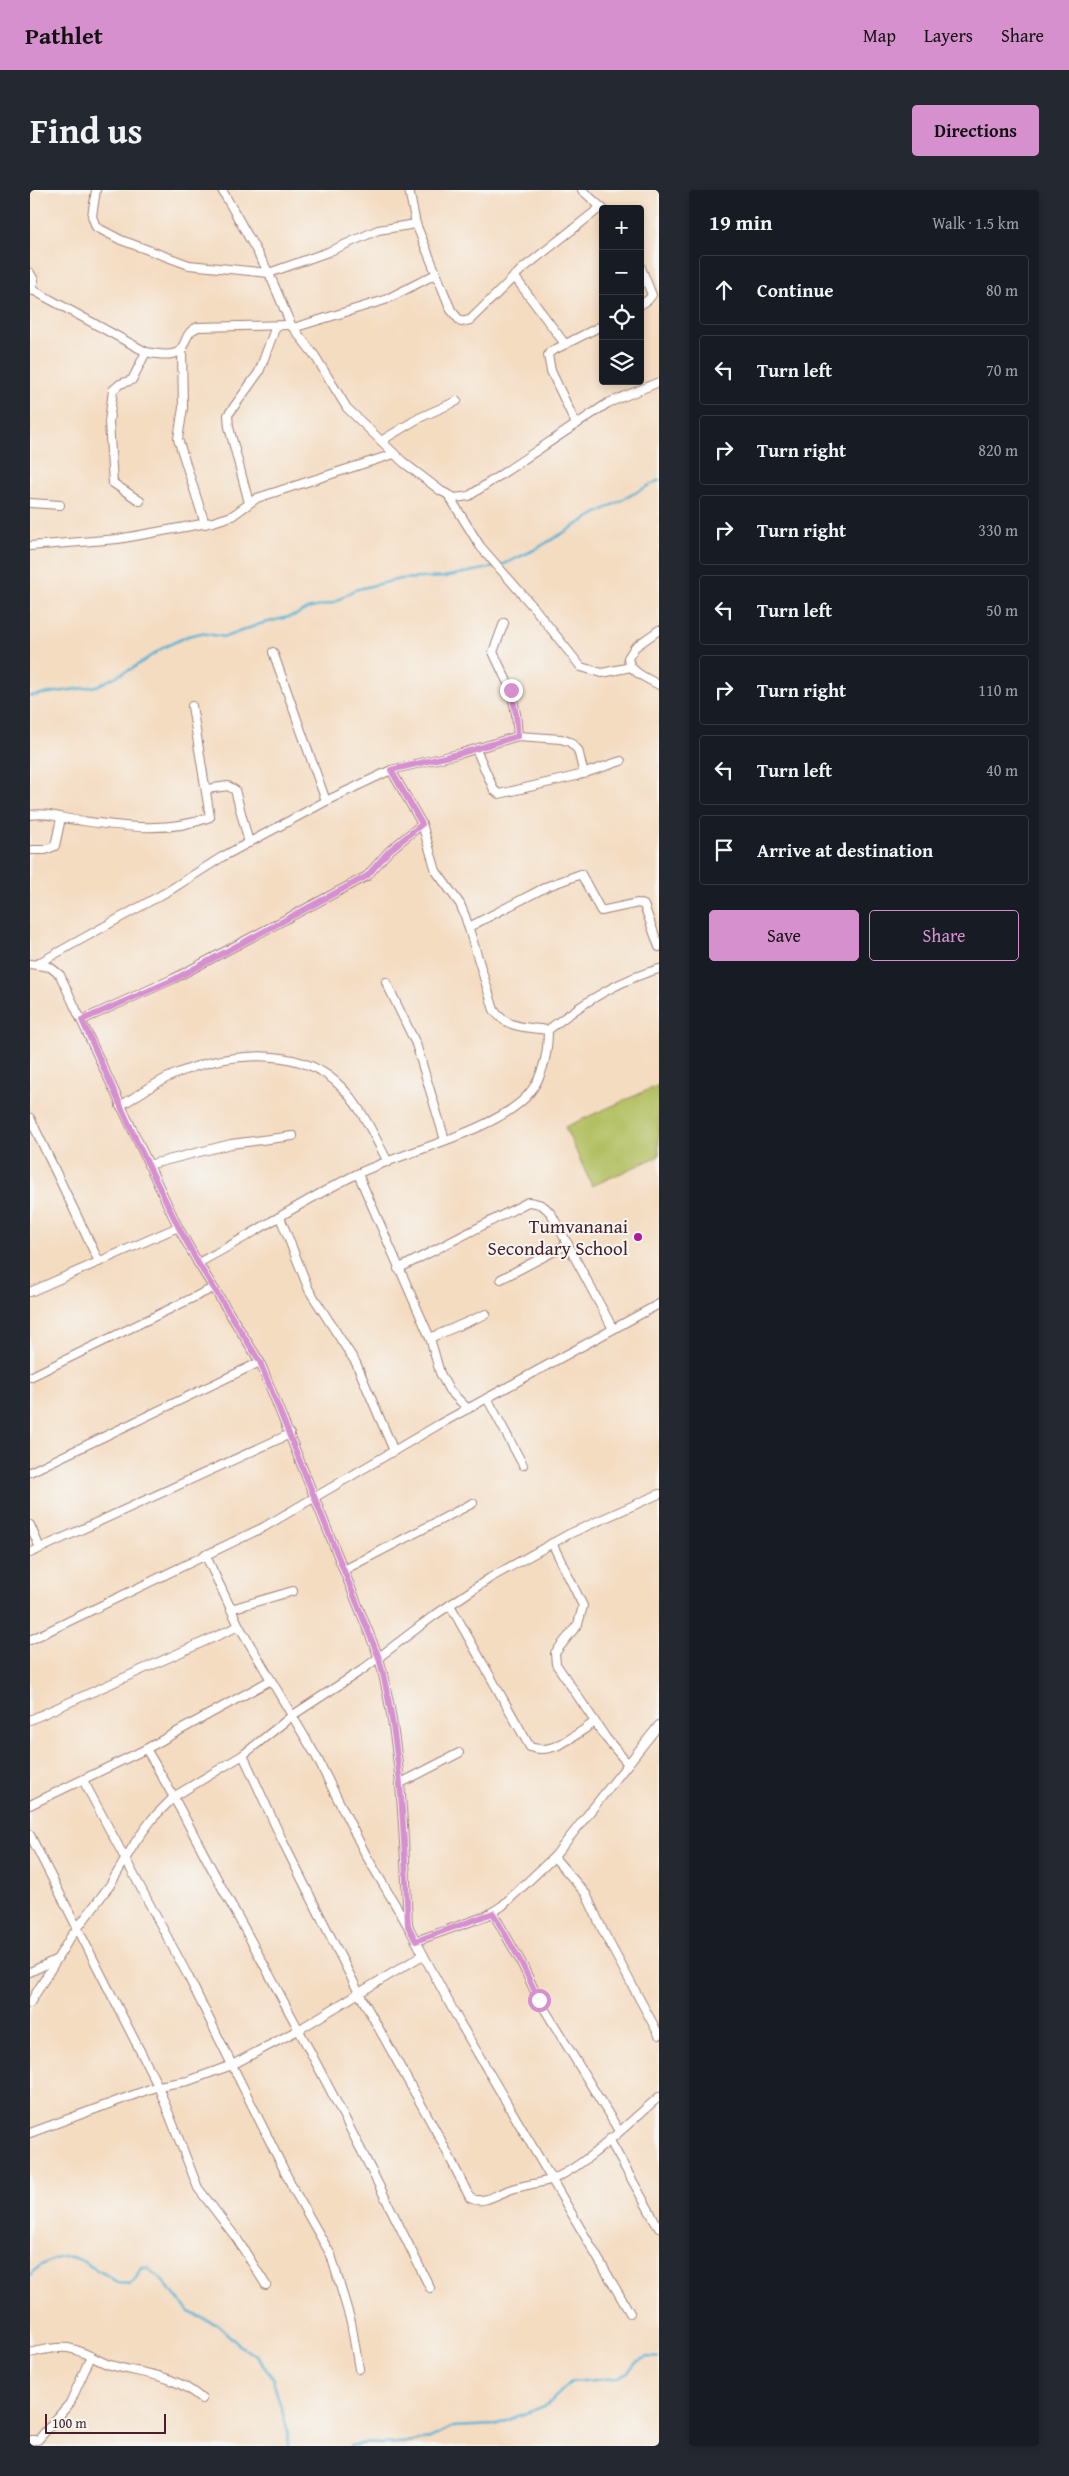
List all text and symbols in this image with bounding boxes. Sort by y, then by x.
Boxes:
text: Pathlet [25,18,103,53]
text: Map [863,22,896,49]
text: Layers [924,22,973,49]
text: Share [1001,22,1044,49]
text: Find us [30,105,143,156]
button: Directions [912,105,1039,156]
map controls [599,205,644,385]
button: + [599,205,644,250]
text: 19 min [709,207,772,238]
text: Walk · 1.5 km [932,211,1019,235]
button: − [599,250,644,295]
icon: ahead [710,276,738,304]
text: Continue [757,276,834,304]
text: 80 m [986,278,1018,302]
button: locate [599,295,644,340]
button: layers [599,340,644,385]
icon: left [710,356,738,384]
text: Turn left [757,356,832,384]
text: 70 m [986,358,1018,382]
icon: right [710,436,738,464]
text: Turn right [757,436,846,464]
text: 820 m [978,438,1018,462]
icon: right [710,516,738,544]
text: Turn right [757,516,846,544]
text: 330 m [978,518,1018,542]
icon: left [710,596,738,624]
text: Turn left [757,596,832,624]
text: 50 m [986,598,1018,622]
icon: right [710,676,738,704]
text: Turn right [757,676,846,704]
text: 110 m [978,678,1018,702]
route end [500,679,523,702]
icon: left [710,756,738,784]
text: Turn left [757,756,832,784]
text: 40 m [986,758,1018,782]
icon: arrive [710,836,738,864]
text: Arrive at destination [757,836,933,864]
button: Save [709,910,859,961]
button: Share [869,910,1019,961]
place label: Tumvananai Secondary School [488,1212,628,1262]
marker: Tumvananai Secondary School [632,1231,644,1243]
route start [528,1989,551,2012]
scale bar [45,2411,166,2434]
text: 100 m [52,2413,87,2433]

